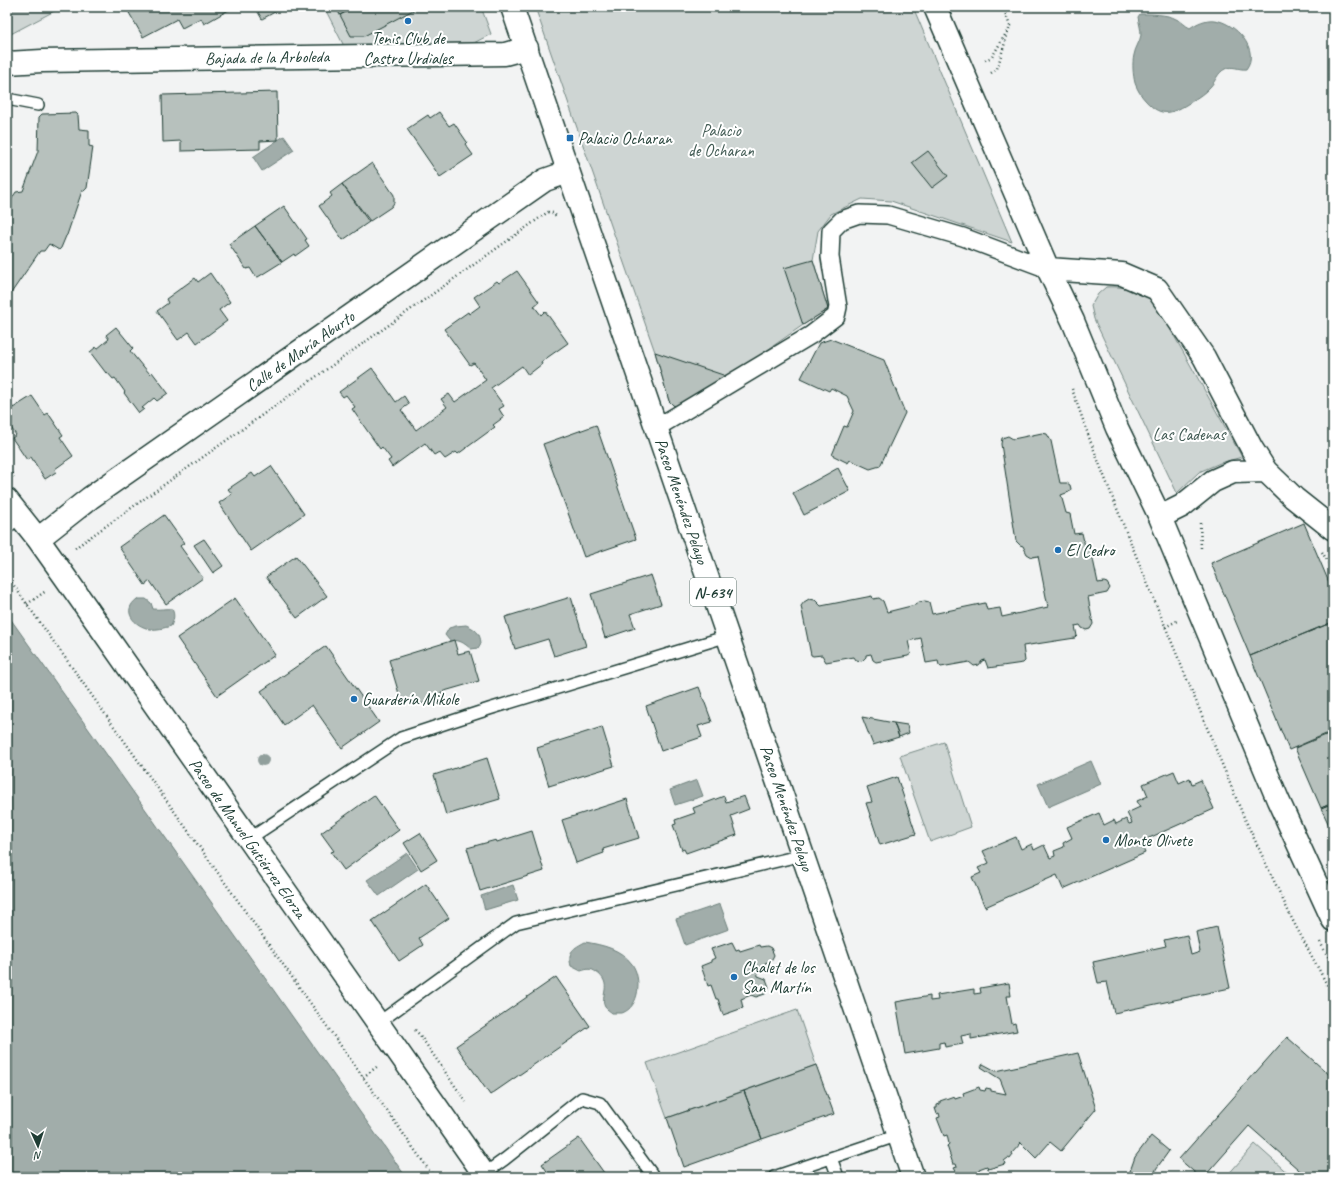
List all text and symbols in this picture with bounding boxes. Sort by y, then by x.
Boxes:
marker: Tenis Club de Castro Urdiales [403,16,413,26]
place label: Tenis Club de Castro Urdiales [363,28,455,69]
street label: Bajada de la Arboleda [205,46,331,69]
park label: Palacio de Ocharan [688,120,754,161]
place label: Palacio Ocharan [578,128,673,149]
marker: Palacio Ocharan [565,133,575,143]
street label: Calle de María Aburto [242,306,359,397]
park label: Las Cadenas [1153,424,1228,445]
street label: Paseo Menéndez Pelayo [650,436,713,568]
place label: El Cedro [1066,540,1116,561]
marker: El Cedro [1053,545,1063,555]
road number: N-634 [690,578,736,606]
place label: Guardería Mikole [362,689,460,710]
marker: Guardería Mikole [349,694,359,704]
street label: Paseo Menéndez Pelayo [755,743,818,875]
street label: Paseo de Manuel Gutiérrez Elorza [184,754,312,924]
place label: Monte Olivete [1114,830,1193,851]
marker: Monte Olivete [1101,835,1111,845]
place label: Chalet de los San Martín [742,957,817,998]
marker: Chalet de los San Martín [729,972,739,982]
north arrow [18,1126,58,1166]
text: N [33,1149,42,1163]

